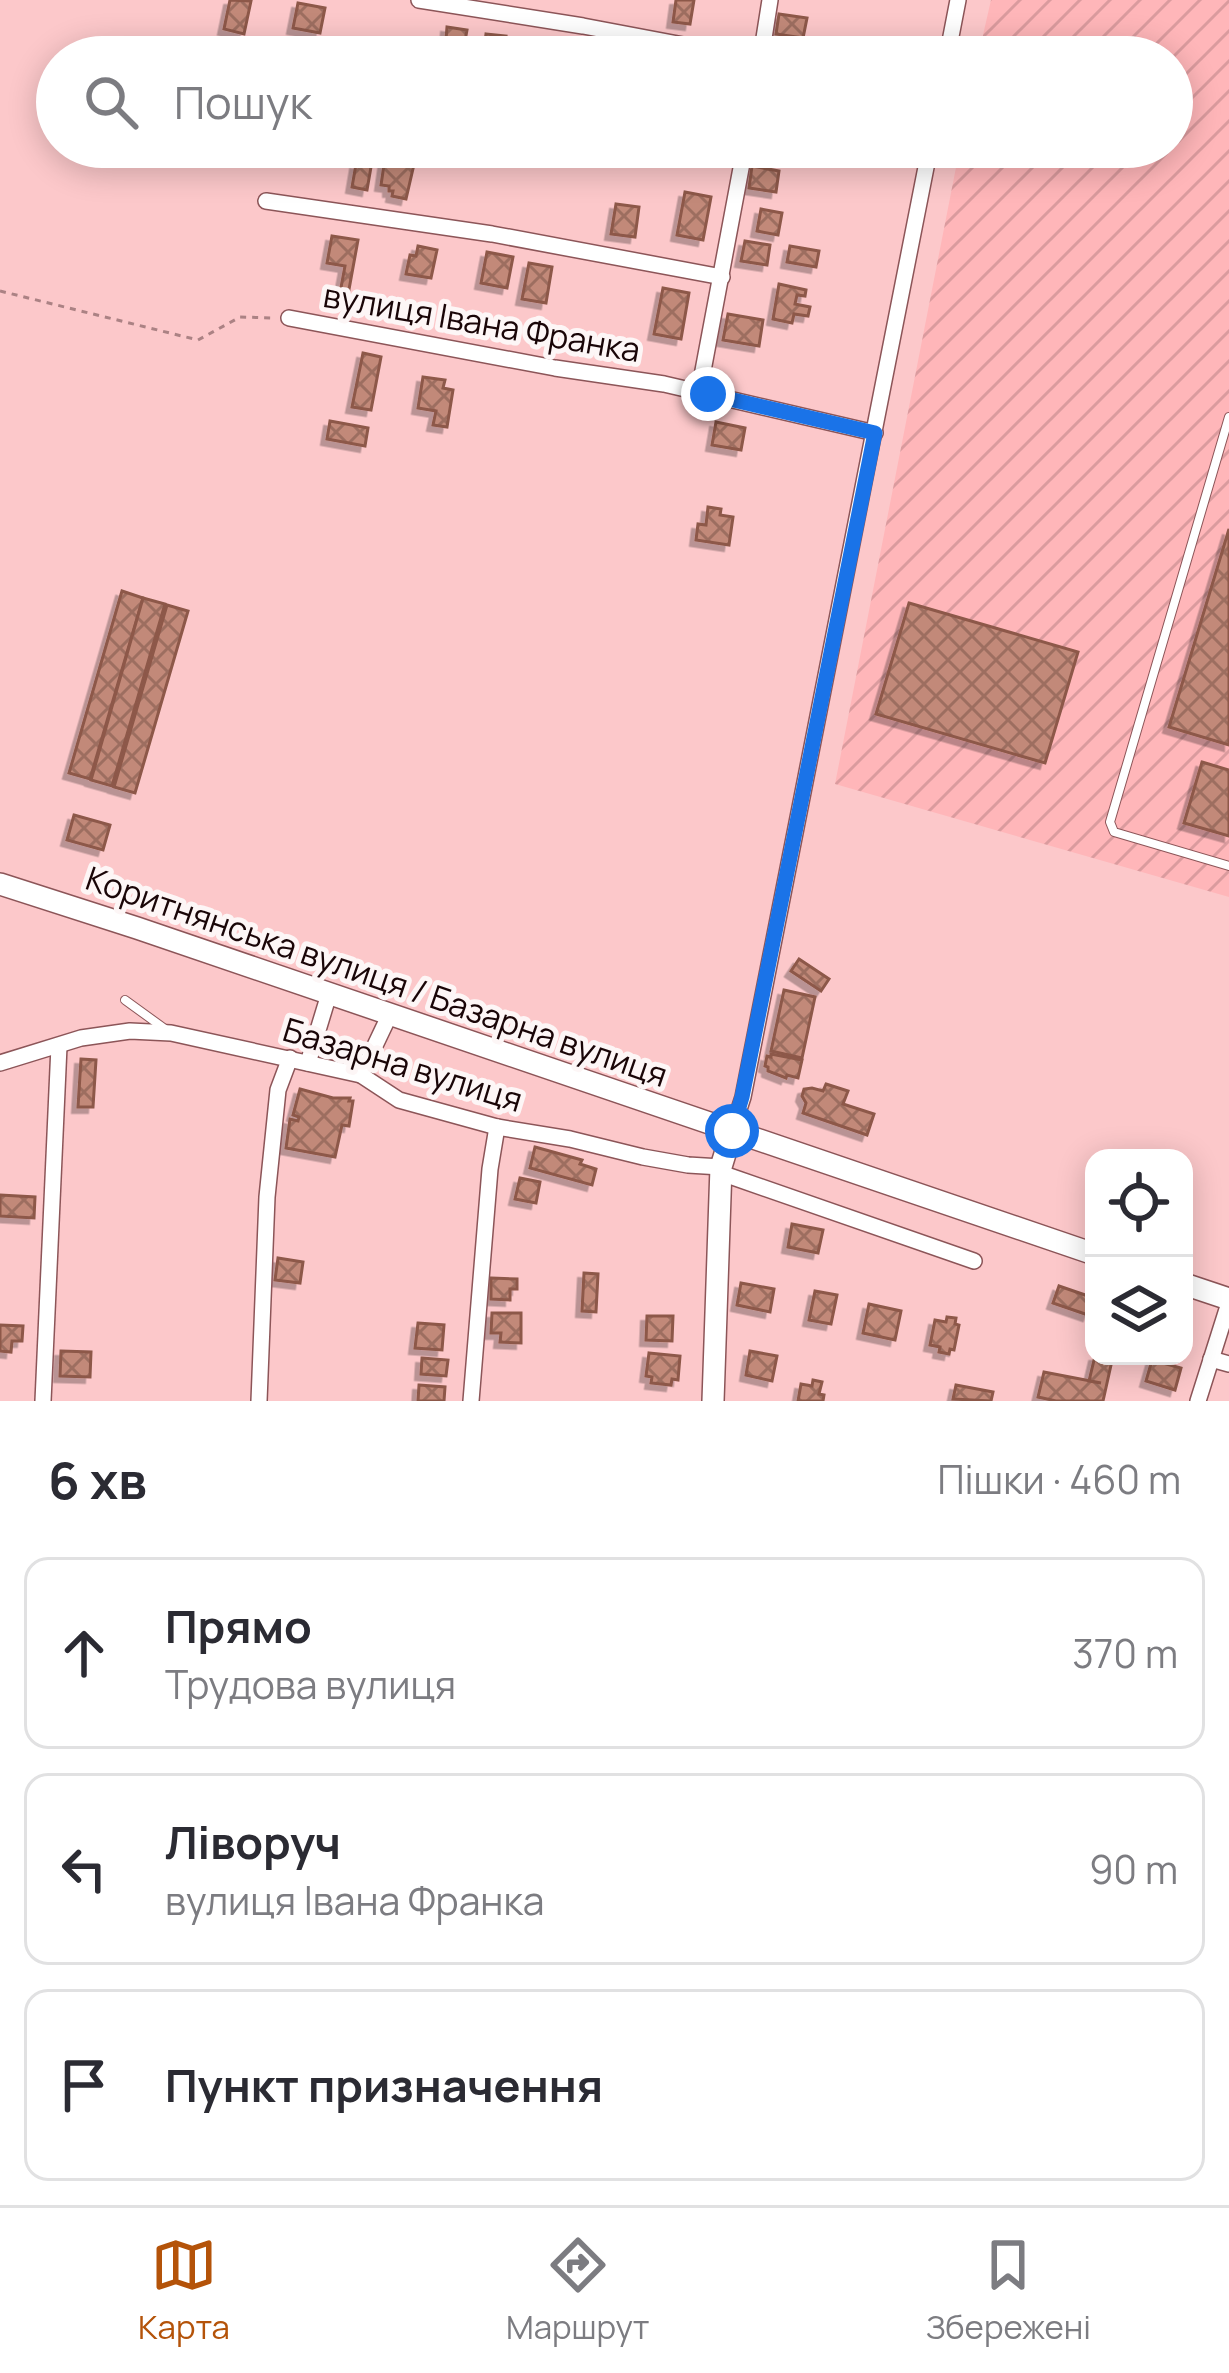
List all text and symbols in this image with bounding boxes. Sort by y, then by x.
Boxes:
search box [36,36,1193,168]
icon: search [78,69,144,135]
text: Пошук [174,71,312,133]
street label: вулиця Івана Франка [320,272,644,372]
route end [681,367,735,421]
street label: Коритнянська вулиця / Базарна вулиця [81,858,673,1094]
street label: Базарна вулиця [279,1009,527,1119]
route start [705,1104,759,1158]
map controls [1085,1149,1193,1365]
button: locate [1085,1149,1193,1257]
button: layers [1085,1257,1193,1365]
text: 6 хв [48,1445,147,1514]
text: Пішки · 460 m [938,1452,1181,1506]
text: Прямо [165,1595,312,1657]
icon: ahead [51,1620,117,1686]
text: 370 m [1072,1626,1178,1680]
text: Трудова вулиця [165,1657,456,1711]
text: Ліворуч [165,1811,341,1873]
icon: left [51,1836,117,1902]
text: 90 m [1089,1842,1178,1896]
text: вулиця Івана Франка [165,1873,544,1927]
icon: arrive [51,2052,117,2118]
text: Пункт призначення [165,2054,603,2116]
tab: Карта [138,2232,230,2349]
tab: Маршрут [506,2232,650,2349]
tab: Збережені [926,2232,1091,2349]

